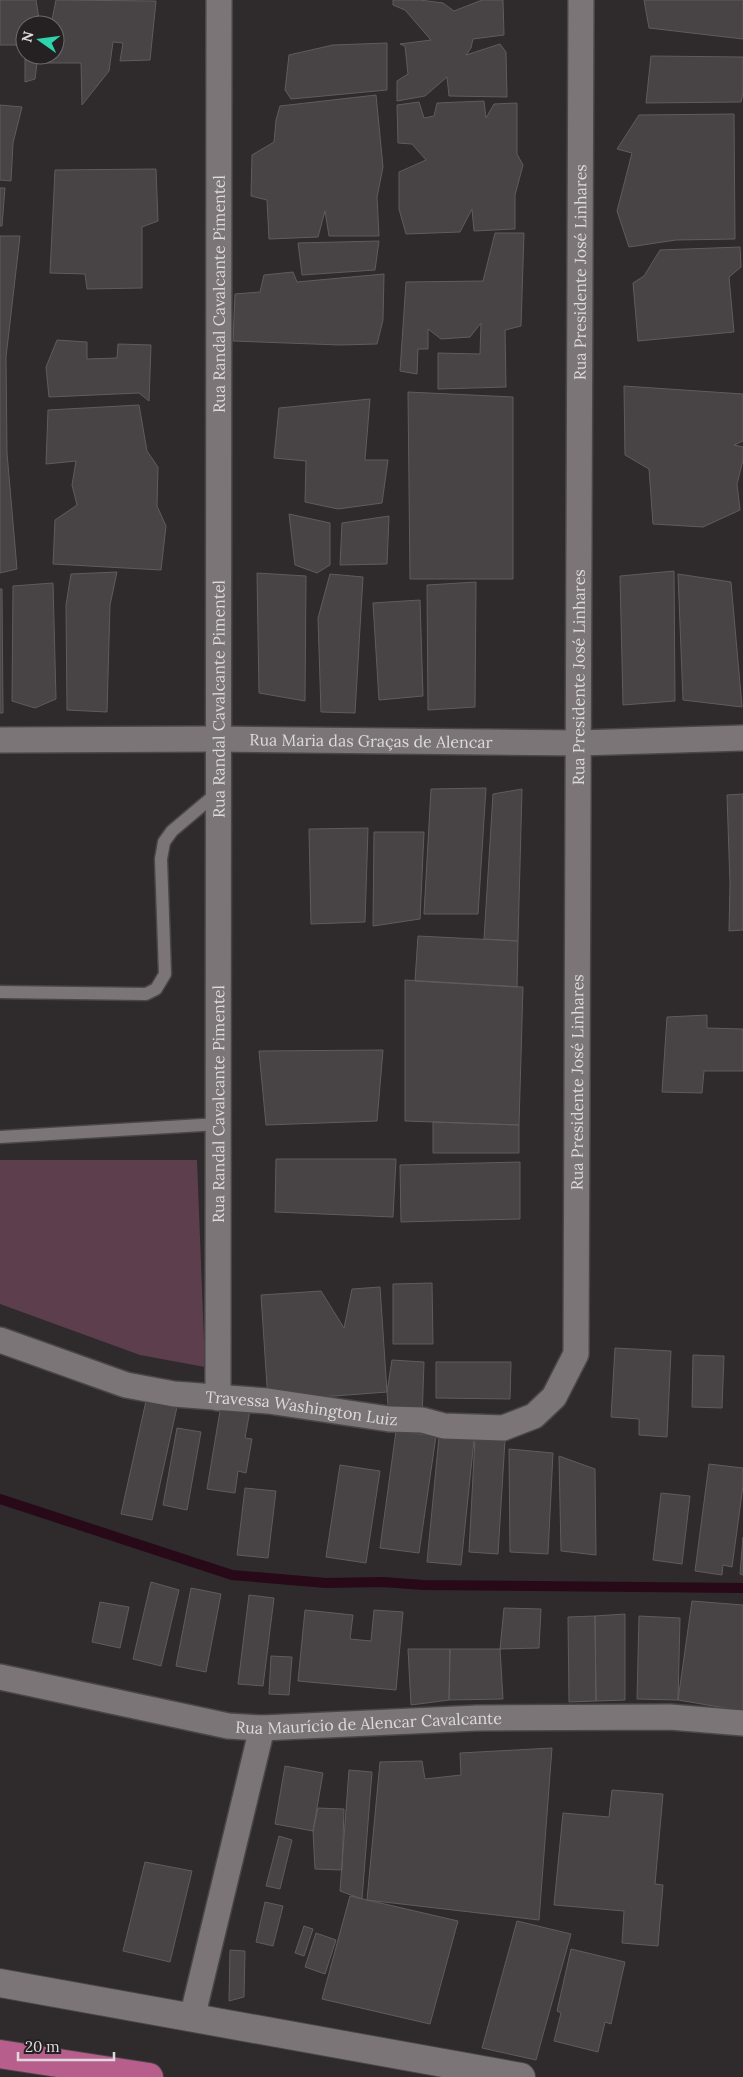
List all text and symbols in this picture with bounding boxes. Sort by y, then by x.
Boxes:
north arrow [15,15,65,65]
text: N [17,29,37,44]
street label: Rua Presidente José Linhares [570,164,590,380]
street label: Rua Randal Cavalcante Pimentel [209,175,229,413]
street label: Rua Presidente José Linhares [568,569,589,785]
street label: Rua Randal Cavalcante Pimentel [208,580,229,818]
street label: Rua Maria das Graças de Alencar [249,729,493,752]
street label: Rua Presidente José Linhares [567,974,587,1190]
street label: Rua Randal Cavalcante Pimentel [208,985,228,1223]
street label: Travessa Washington Luiz [205,1386,398,1429]
street label: Rua Maurício de Alencar Cavalcante [235,1708,502,1738]
scale bar [18,2030,114,2062]
text: 20 m [25,2037,60,2056]

